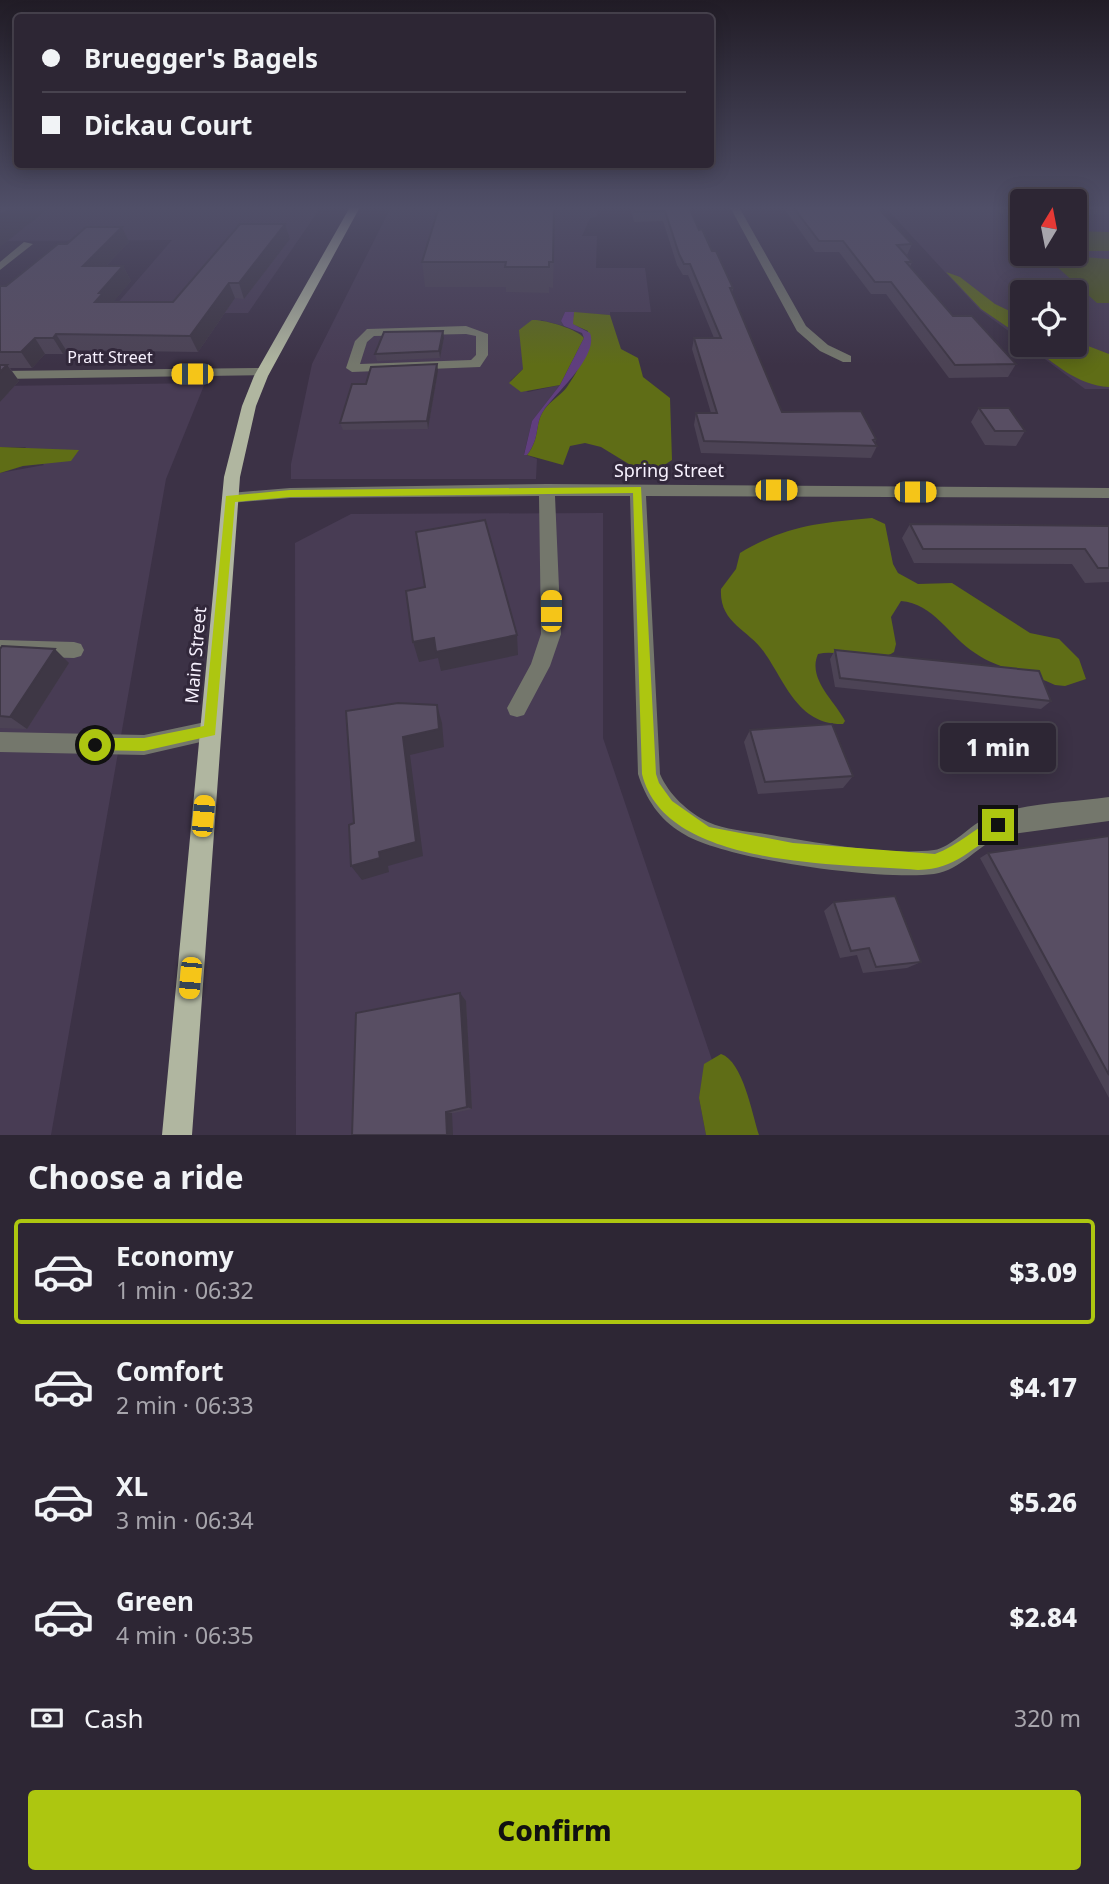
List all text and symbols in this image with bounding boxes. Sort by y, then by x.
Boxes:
text: Bruegger's Bagels [84,40,318,76]
text: Dickau Court [84,107,252,143]
north arrow [1010,189,1087,266]
map controls [1010,189,1087,357]
button: locate [1010,280,1087,357]
street label: Pratt Street [67,346,153,368]
car [172,364,214,385]
street label: Spring Street [614,458,725,482]
car [756,480,798,501]
car [895,482,937,503]
car [541,590,562,632]
street label: Main Street [179,605,211,704]
callout: 1 min [940,724,1056,772]
route start [79,729,111,761]
text: 1 min [966,731,1030,763]
car [191,794,216,838]
route end [982,809,1014,841]
car [178,956,203,1000]
text: Choose a ride [28,1155,244,1198]
text: Economy [116,1238,234,1274]
icon: car [32,1240,95,1303]
text: $3.09 [1010,1254,1077,1290]
text: 1 min · 06:32 [116,1274,254,1306]
text: Comfort [116,1353,224,1389]
icon: car [32,1355,95,1418]
text: $4.17 [1010,1369,1077,1405]
text: 2 min · 06:33 [116,1389,254,1421]
text: XL [116,1468,148,1504]
icon: car [32,1470,95,1533]
text: $5.26 [1010,1484,1077,1520]
text: 3 min · 06:34 [116,1504,254,1536]
text: Green [116,1583,194,1619]
icon: car [32,1585,95,1648]
text: $2.84 [1010,1599,1077,1635]
text: 4 min · 06:35 [116,1619,254,1651]
icon: cash [28,1699,66,1737]
text: Cash [84,1700,144,1736]
text: 320 m [1014,1702,1081,1734]
button: Confirm [28,1790,1081,1870]

